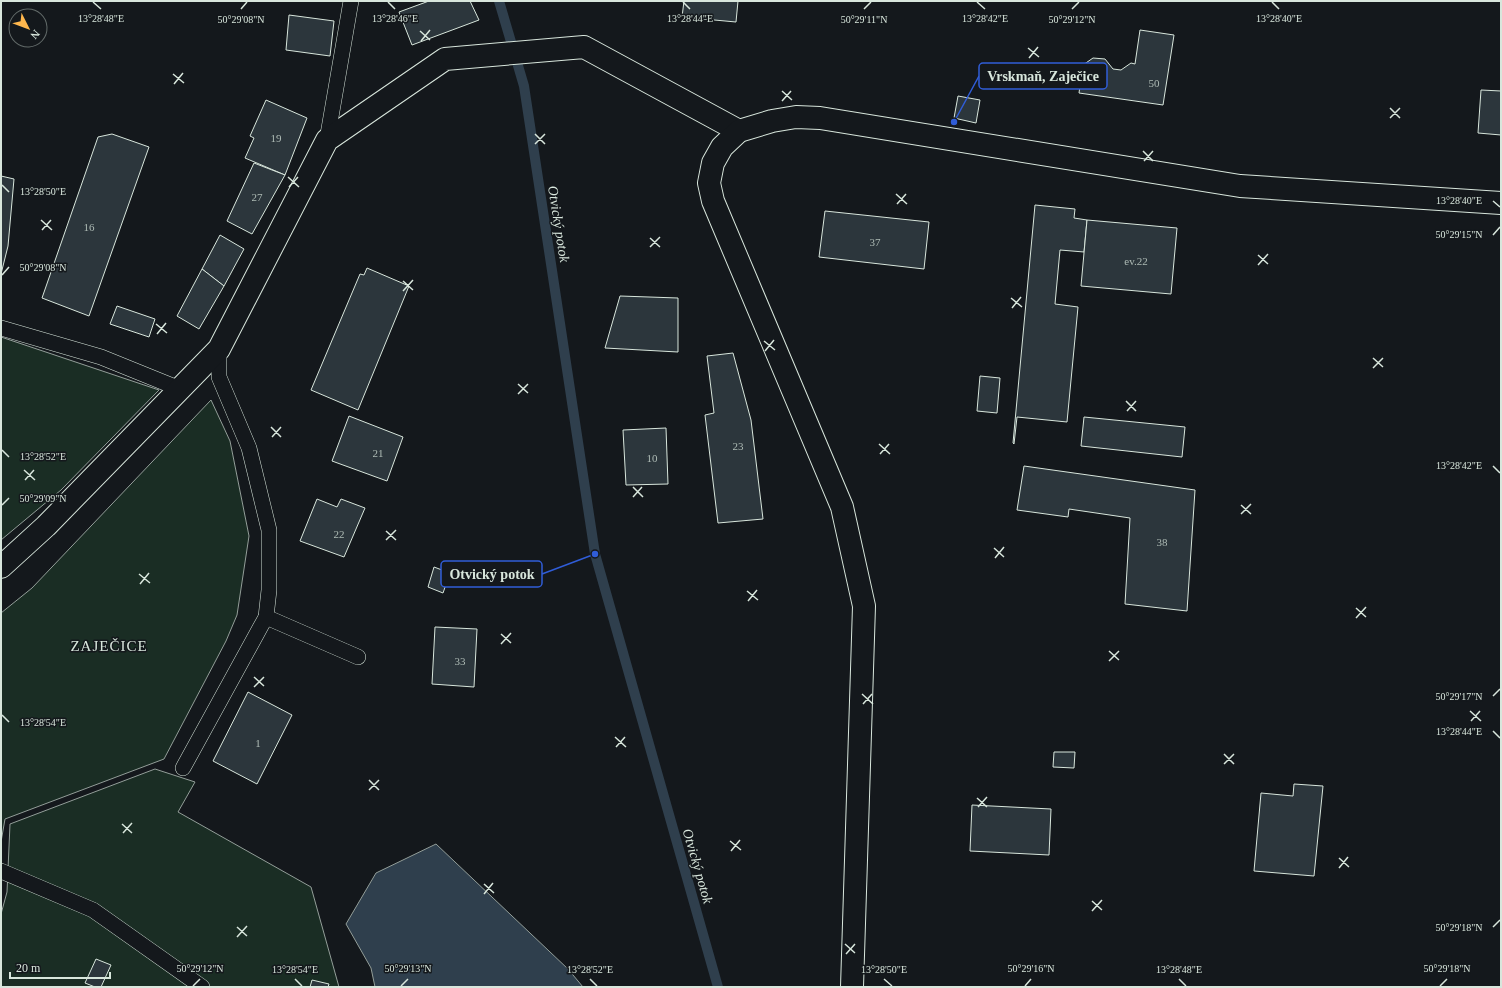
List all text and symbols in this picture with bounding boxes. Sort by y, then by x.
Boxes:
north arrow [8,8,48,48]
text: 13°28'48"E [78,13,124,24]
text: 13°28'46"E [372,13,418,24]
text: 13°28'44"E [667,13,713,24]
text: 13°28'42"E [962,13,1008,24]
text: 13°28'40"E [1256,13,1302,24]
text: 50°29'08"N [217,14,265,25]
text: 50°29'11"N [841,14,887,25]
text: 50°29'12"N [1048,14,1096,25]
text: N [28,28,43,42]
callout: Vrskmaň, Zaječice [979,63,1107,89]
text: Vrskmaň, Zaječice [987,69,1099,84]
house number: 50 [1149,77,1160,89]
house number: 19 [271,132,282,144]
water label: Otvický potok [545,185,572,264]
text: 13°28'50"E [20,186,66,197]
house number: 27 [252,191,263,203]
text: 13°28'40"E [1436,195,1482,206]
house number: 16 [84,221,95,233]
text: 50°29'15"N [1435,229,1483,240]
house number: 37 [870,236,881,248]
house number: ev.22 [1124,255,1148,267]
text: 50°29'08"N [19,262,67,273]
house number: 23 [733,440,744,452]
house number: 21 [373,447,384,459]
text: 13°28'52"E [20,451,66,462]
house number: 10 [647,452,658,464]
text: 13°28'42"E [1436,460,1482,471]
text: 50°29'09"N [19,493,67,504]
house number: 22 [334,528,345,540]
house number: 38 [1157,536,1168,548]
callout: Otvický potok [441,561,542,587]
text: Otvický potok [449,567,535,582]
district label: ZAJEČICE [70,638,148,654]
house number: 33 [455,655,466,667]
text: 50°29'17"N [1435,691,1483,702]
text: 13°28'54"E [20,717,66,728]
text: 13°28'44"E [1436,726,1482,737]
house number: 1 [255,737,261,749]
water label: Otvický potok [680,827,716,906]
text: 50°29'18"N [1435,922,1483,933]
scale bar [10,954,110,980]
text: 20 m [16,961,41,975]
text: 50°29'12"N [176,963,224,974]
text: 50°29'13"N [384,963,432,974]
text: 50°29'16"N [1007,963,1055,974]
text: 50°29'18"N [1423,963,1471,974]
text: 13°28'54"E [272,964,318,975]
text: 13°28'52"E [567,964,613,975]
text: 13°28'50"E [861,964,907,975]
text: 13°28'48"E [1156,964,1202,975]

